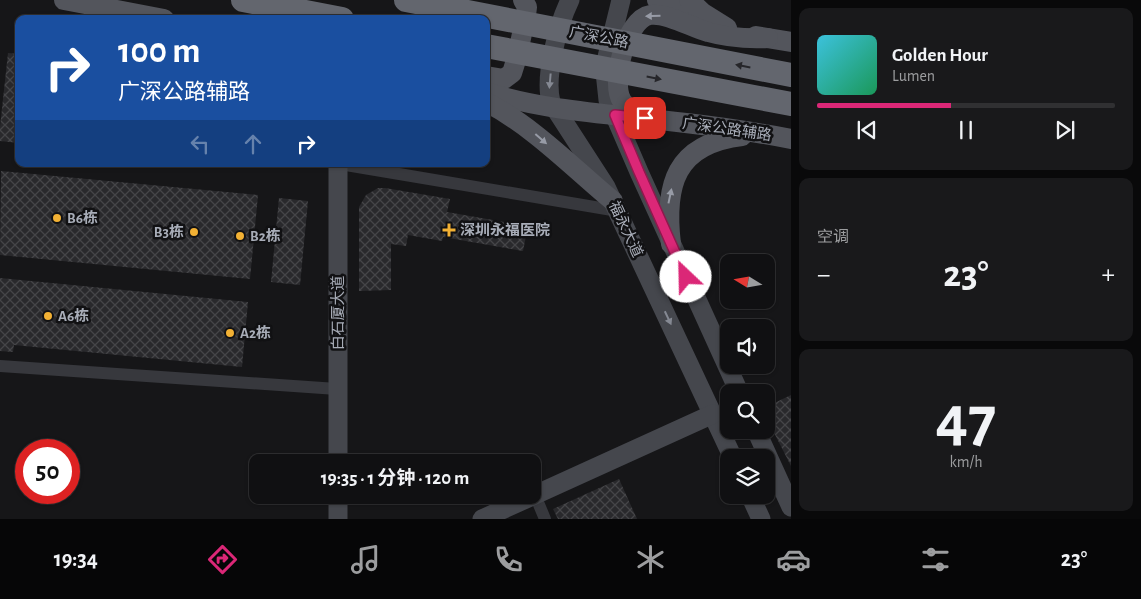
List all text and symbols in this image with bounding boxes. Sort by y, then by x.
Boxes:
one-way arrow [645,12,661,20]
street label: 广深公路 [568,23,630,51]
text: 100 m [118,34,201,69]
icon: right [35,35,100,100]
text: Golden Hour [892,46,988,65]
one-way arrow [735,61,751,69]
text: Lumen [892,68,935,84]
one-way arrow [546,73,554,89]
one-way arrow [647,75,663,83]
text: 广深公路辅路 [118,81,250,103]
pin [624,97,666,139]
icon: arrive [631,104,659,132]
street label: 广深公路辅路 [681,115,773,143]
icon: previous [853,116,881,144]
icon: pause [952,116,980,144]
icon: next [1051,116,1079,144]
icon: left [186,130,214,158]
icon: ahead [239,130,267,158]
icon: right [292,130,320,158]
one-way arrow [534,133,546,145]
one-way arrow [667,187,675,203]
street label: 福永大道 [606,198,646,260]
place label: B6栋 [67,209,98,226]
marker: B6栋 [51,212,63,224]
place label: 深圳永福医院 [460,222,550,238]
place label: B3栋 [154,223,184,240]
marker: 深圳永福医院 [442,223,456,237]
marker: B3栋 [188,226,200,238]
place label: B2栋 [250,227,281,244]
text: 空调 [817,229,849,245]
marker: B2栋 [234,230,246,242]
position arrow [659,250,711,302]
north arrow [720,254,775,309]
map controls [720,254,775,504]
text: 23° [943,256,989,294]
text: − [817,261,830,289]
text: + [1102,261,1115,289]
street label: 白石厦大道 [330,275,346,351]
place label: A6栋 [58,307,89,324]
marker: A6栋 [42,310,54,322]
one-way arrow [664,311,672,325]
button: sound [720,319,775,374]
place label: A2栋 [240,324,271,341]
marker: A2栋 [224,327,236,339]
button: search [720,384,775,439]
text: 47 [936,388,996,453]
speed limit sign: 50 [15,439,80,504]
button: layers [720,449,775,504]
text: km/h [949,454,983,470]
text: 19:35 · 1 分钟 · 120 m [321,469,469,488]
icon: directions [205,542,240,577]
icon: music [348,542,383,577]
icon: phone [491,542,526,577]
icon: climate [633,542,668,577]
icon: car [776,542,811,577]
icon: filters [918,542,953,577]
text: 19:34 [54,548,98,570]
text: 23° [1061,548,1087,570]

